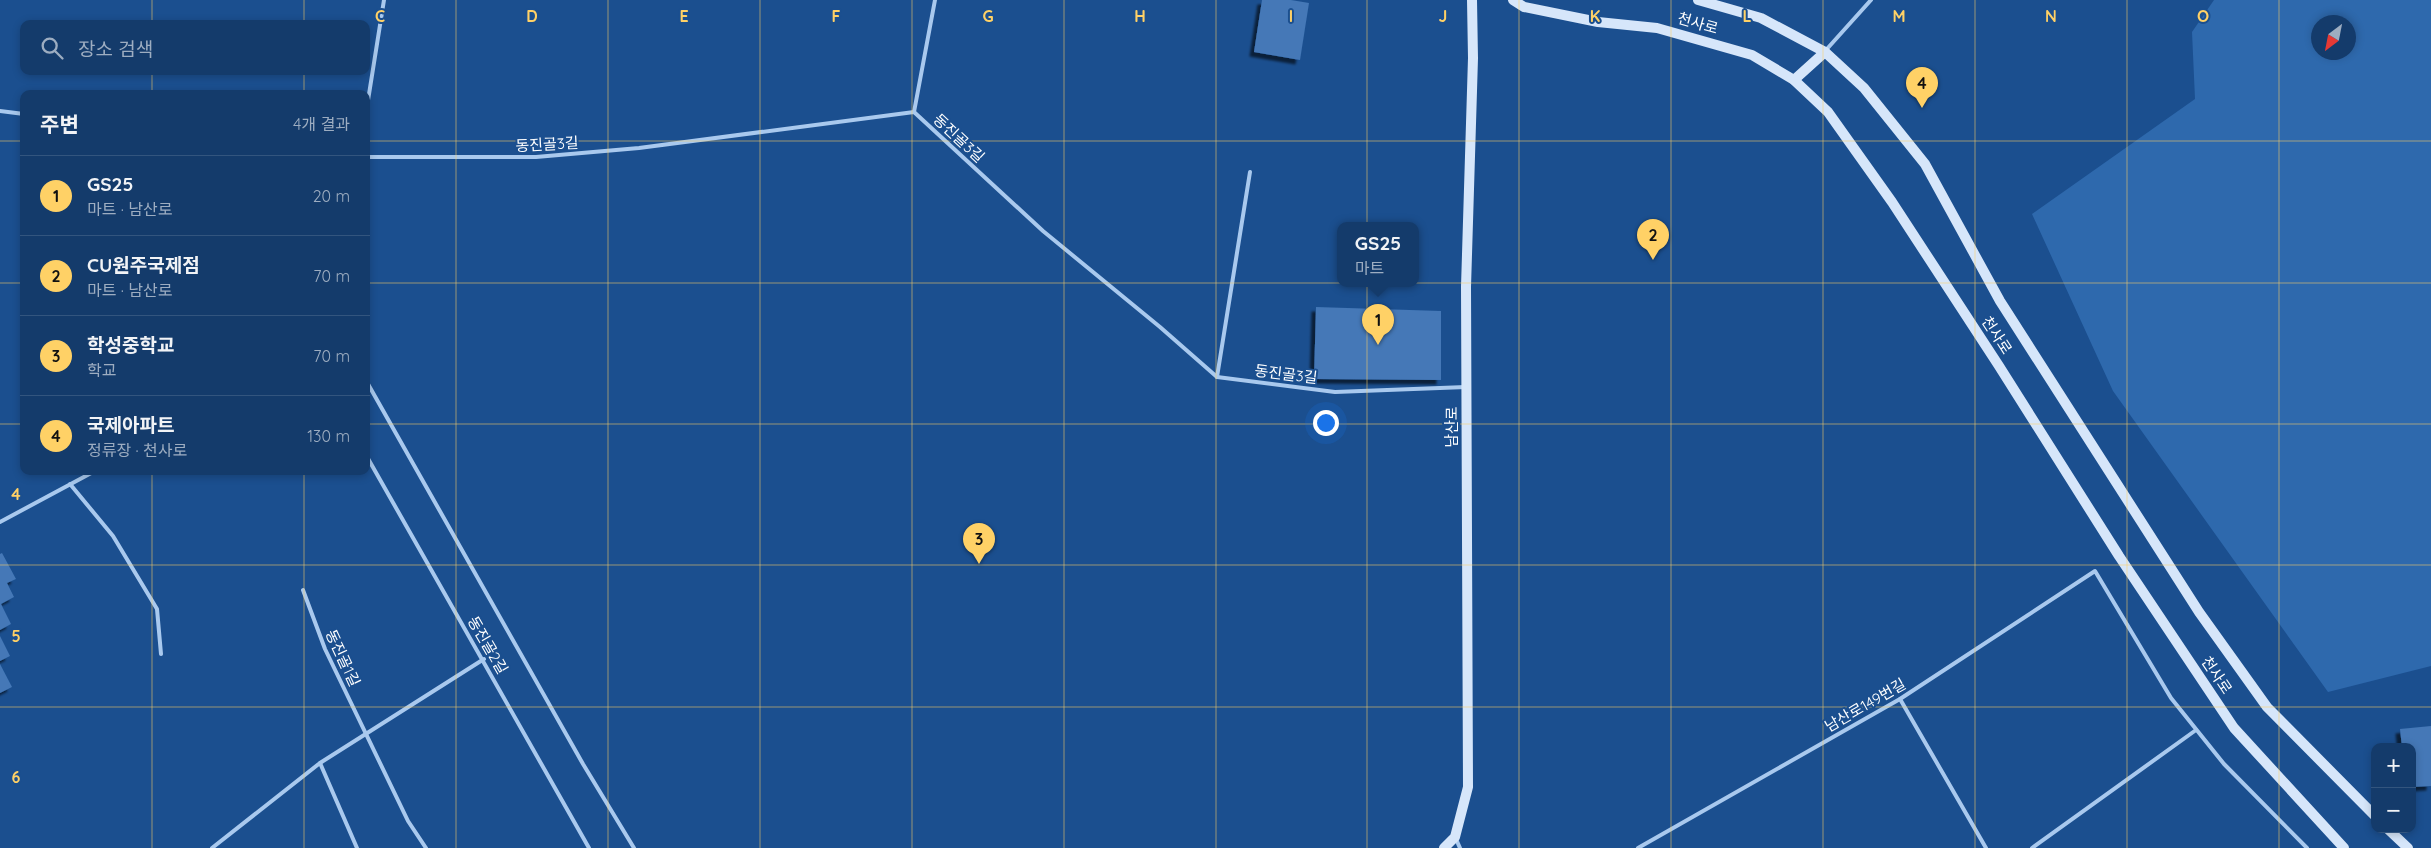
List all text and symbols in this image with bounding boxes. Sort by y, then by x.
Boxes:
text: C [375,6,385,26]
text: D [526,6,538,26]
text: E [679,6,689,26]
text: F [832,6,841,26]
text: G [982,6,994,26]
text: H [1134,6,1146,26]
text: I [1289,6,1293,26]
text: J [1439,6,1447,26]
text: K [1590,6,1600,26]
text: L [1743,6,1752,26]
text: M [1892,6,1906,26]
text: N [2045,6,2057,26]
text: O [2197,6,2209,26]
street label: 천사로 [1675,8,1721,38]
north arrow [2311,15,2356,60]
search box [20,20,370,75]
icon: search [38,34,66,62]
text: 장소 검색 [78,37,153,61]
pin: 4 [1906,67,1938,108]
street label: 동진골3길 [929,110,989,166]
text: 주변 [40,111,79,137]
text: 4개 결과 [293,114,350,134]
street label: 동진골3길 [515,133,579,155]
text: GS25 [87,172,133,196]
text: 1 [53,186,59,206]
text: 20 m [313,186,350,206]
text: 마트 · 남산로 [87,199,172,219]
pin: 2 [1637,219,1669,260]
popup [1337,222,1419,287]
text: GS25 [1355,231,1401,255]
text: CU원주국제점 [87,253,200,277]
text: 마트 [1355,258,1384,278]
text: 2 [51,266,61,286]
text: 70 m [313,266,350,286]
text: 마트 · 남산로 [87,280,172,300]
pin: 1 [1362,304,1394,345]
street label: 천사로 [1978,312,2016,358]
text: 학성중학교 [87,333,174,357]
text: 3 [52,346,60,366]
text: 70 m [313,346,350,366]
text: 학교 [87,360,116,380]
street label: 동진골3길 [1254,361,1318,387]
street label: 남산로 [1442,406,1461,448]
your location [1313,410,1339,436]
text: 국제아파트 [87,413,174,437]
text: 4 [51,426,61,446]
text: 130 m [307,426,350,446]
text: 정류장 · 천사로 [87,440,187,460]
text: 4 [11,484,21,504]
pin: 3 [963,523,995,564]
street label: 동진골2길 [464,613,512,677]
text: 5 [11,626,21,646]
street label: 동진골1길 [322,626,364,690]
street label: 천사로 [2198,653,2236,697]
street label: 남산로149번길 [1821,674,1909,736]
map controls [2371,743,2416,833]
button: + [2371,743,2416,788]
text: 6 [12,767,21,787]
button: − [2371,788,2416,833]

